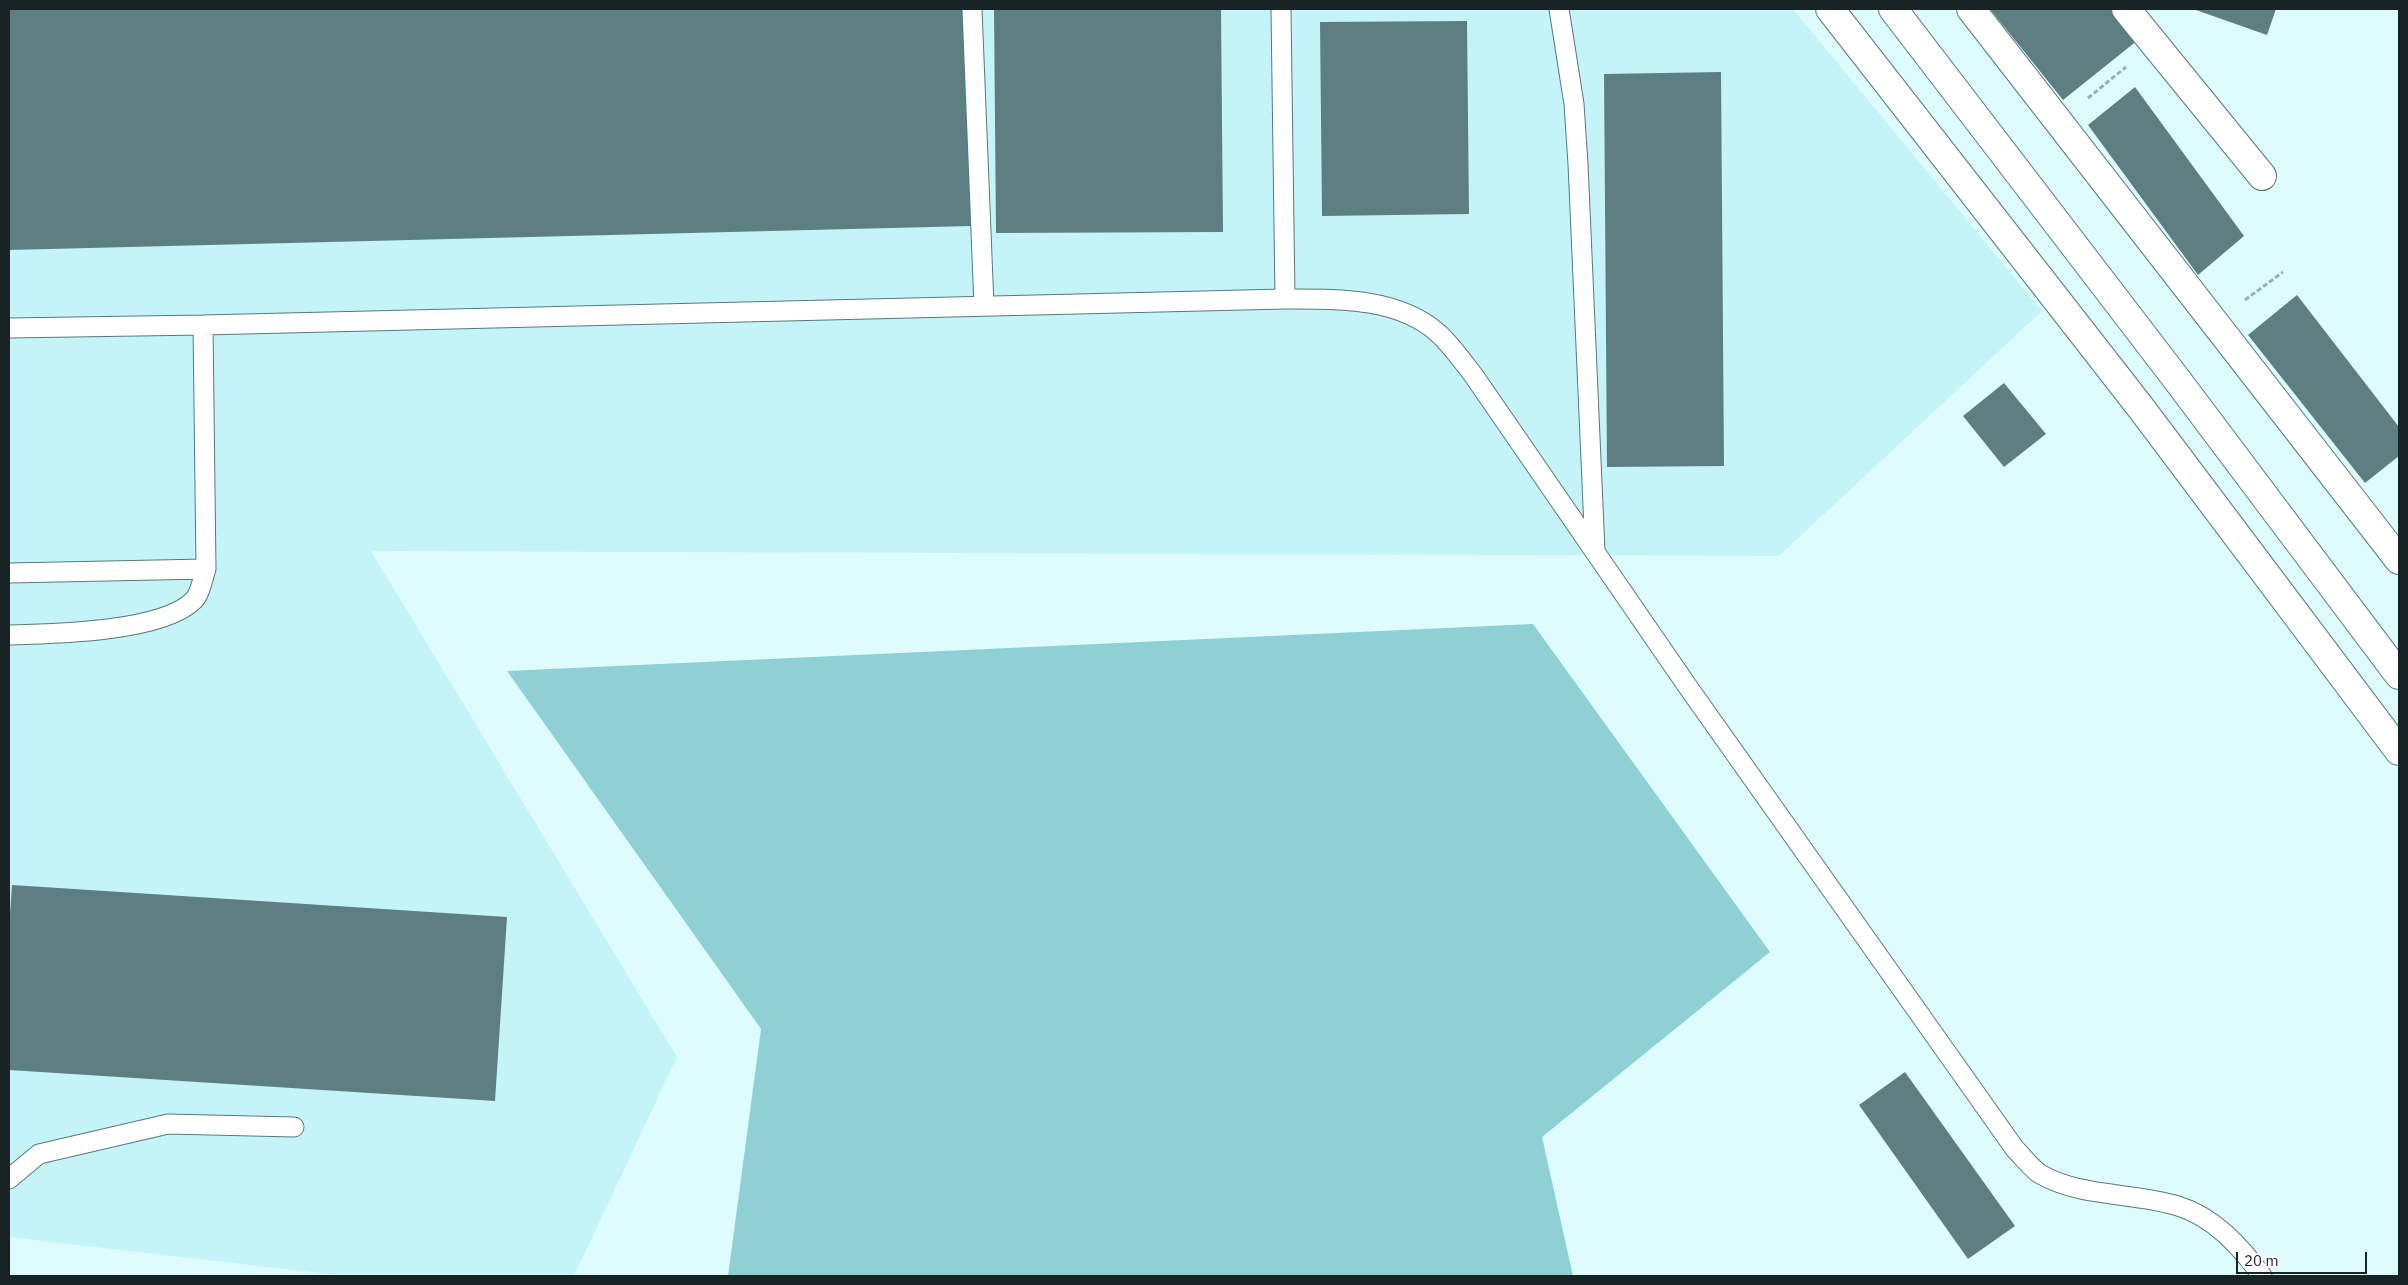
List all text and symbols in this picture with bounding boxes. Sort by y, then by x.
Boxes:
scale bar [2238,1242,2369,1274]
text: 20 m [2244,1251,2279,1270]

